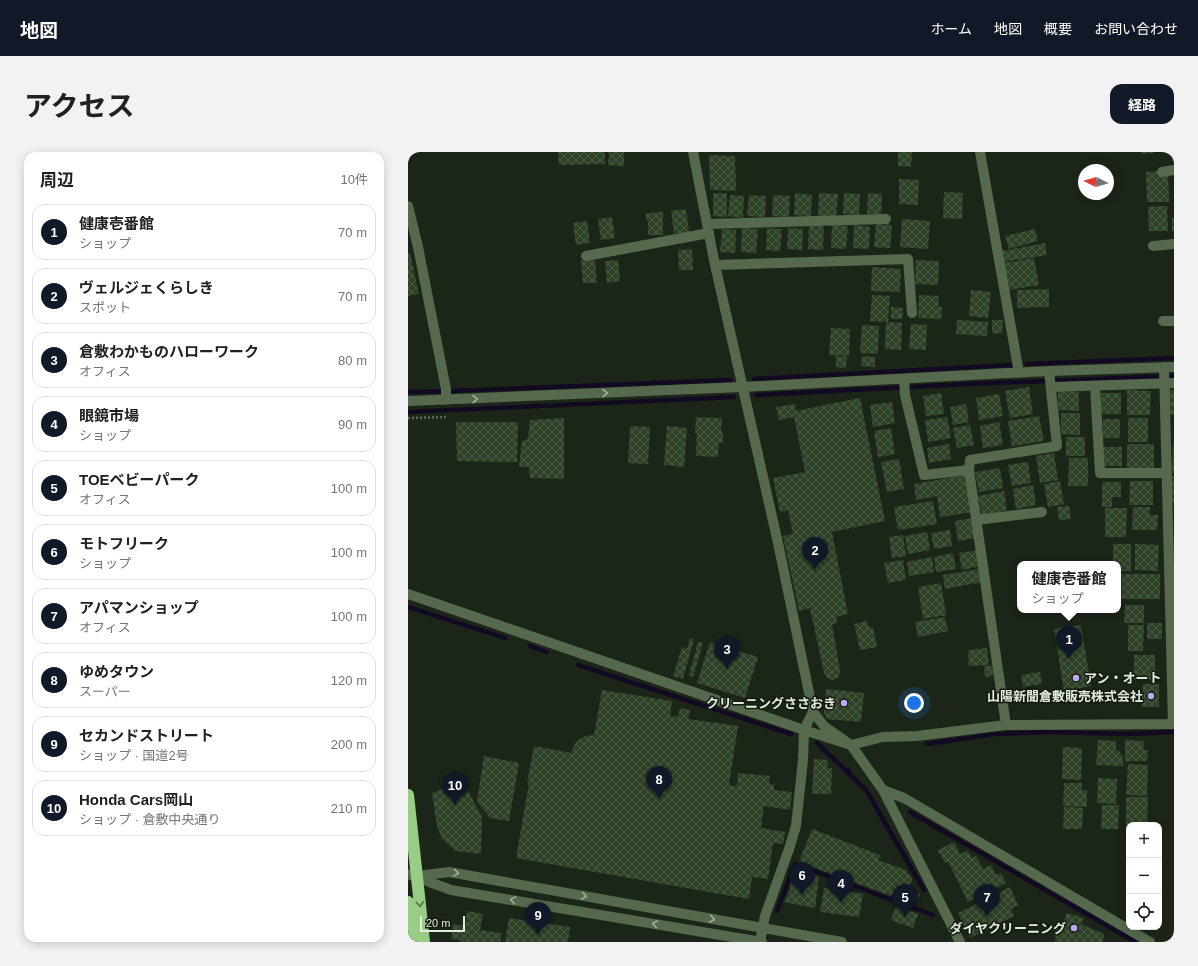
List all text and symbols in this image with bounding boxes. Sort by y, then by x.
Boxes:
text: 地図 [20,20,58,41]
text: ホーム [930,21,972,37]
text: 地図 [994,21,1022,37]
text: 概要 [1044,21,1072,37]
text: お問い合わせ [1094,21,1178,37]
button: 経路 [1110,84,1174,124]
text: アクセス [24,91,135,122]
north arrow [1078,164,1114,200]
text: 周辺 [40,171,74,190]
text: 10件 [341,172,368,187]
text: 健康壱番館 [79,215,154,232]
text: 1 [50,225,58,240]
text: 70 m [338,225,367,240]
text: ショップ [79,236,131,251]
text: ヴェルジェくらしき [79,279,214,296]
text: 2 [50,289,58,304]
text: 70 m [338,289,367,304]
text: スポット [79,300,131,315]
text: 倉敷わかものハローワーク [79,343,259,360]
text: 3 [50,353,58,368]
text: 80 m [338,353,367,368]
text: オフィス [79,364,131,379]
one-way arrow [602,389,608,398]
one-way arrow [472,395,478,403]
text: 眼鏡市場 [79,407,139,424]
text: 4 [50,417,58,432]
text: 90 m [338,417,367,432]
text: ショップ [79,428,131,443]
text: TOEベビーパーク [79,471,199,488]
text: 5 [50,481,58,496]
text: 100 m [331,481,367,496]
text: オフィス [79,492,131,507]
text: モトフリーク [79,535,169,552]
pin: 2 [802,537,828,570]
text: 6 [50,545,58,560]
text: 100 m [331,545,367,560]
text: ショップ [79,556,131,571]
popup [1017,561,1121,613]
text: 健康壱番館 [1031,570,1107,587]
text: ショップ [1031,591,1084,606]
text: アパマンショップ [79,599,199,616]
text: 7 [50,609,58,624]
text: 100 m [331,609,367,624]
text: オフィス [79,620,131,635]
pin: 1 [1056,626,1082,659]
pin: 3 [714,636,740,669]
text: ゆめタウン [79,663,154,680]
place label: アン・オート [1084,671,1161,686]
text: 8 [50,673,58,688]
text: 120 m [331,673,367,688]
marker: アン・オート [1071,673,1081,683]
text: スーパー [79,684,131,699]
place label: 山陽新聞倉敷販売株式会社 [987,689,1143,704]
marker: 山陽新聞倉敷販売株式会社 [1146,691,1156,701]
your location [904,693,924,713]
place label: クリーニングささおき [706,696,836,711]
marker: クリーニングささおき [839,698,849,708]
text: セカンドストリート [79,727,214,744]
text: 9 [50,737,58,752]
text: 200 m [331,737,367,752]
text: ショップ · 国道2号 [79,748,189,763]
pin: 8 [646,766,672,799]
pin: 10 [442,772,468,805]
text: Honda Cars岡山 [79,791,193,808]
text: 10 [47,801,61,816]
text: 210 m [331,801,367,816]
text: ショップ · 倉敷中央通り [79,812,221,827]
map controls [1126,822,1162,930]
button: + [1126,822,1162,858]
button: − [1126,858,1162,894]
pin: 6 [789,862,815,895]
one-way arrow [453,869,459,877]
pin: 4 [828,870,854,903]
pin: 5 [892,884,918,917]
pin: 7 [974,884,1000,917]
one-way arrow [581,892,587,900]
button: locate [1126,894,1162,930]
one-way arrow [509,896,516,905]
one-way arrow [415,900,424,907]
pin: 9 [525,902,551,935]
scale bar [420,914,465,933]
one-way arrow [709,914,715,923]
text: 20 m [426,917,450,929]
one-way arrow [652,920,658,929]
place label: ダイヤクリーニング [949,921,1066,936]
marker: ダイヤクリーニング [1069,923,1079,933]

